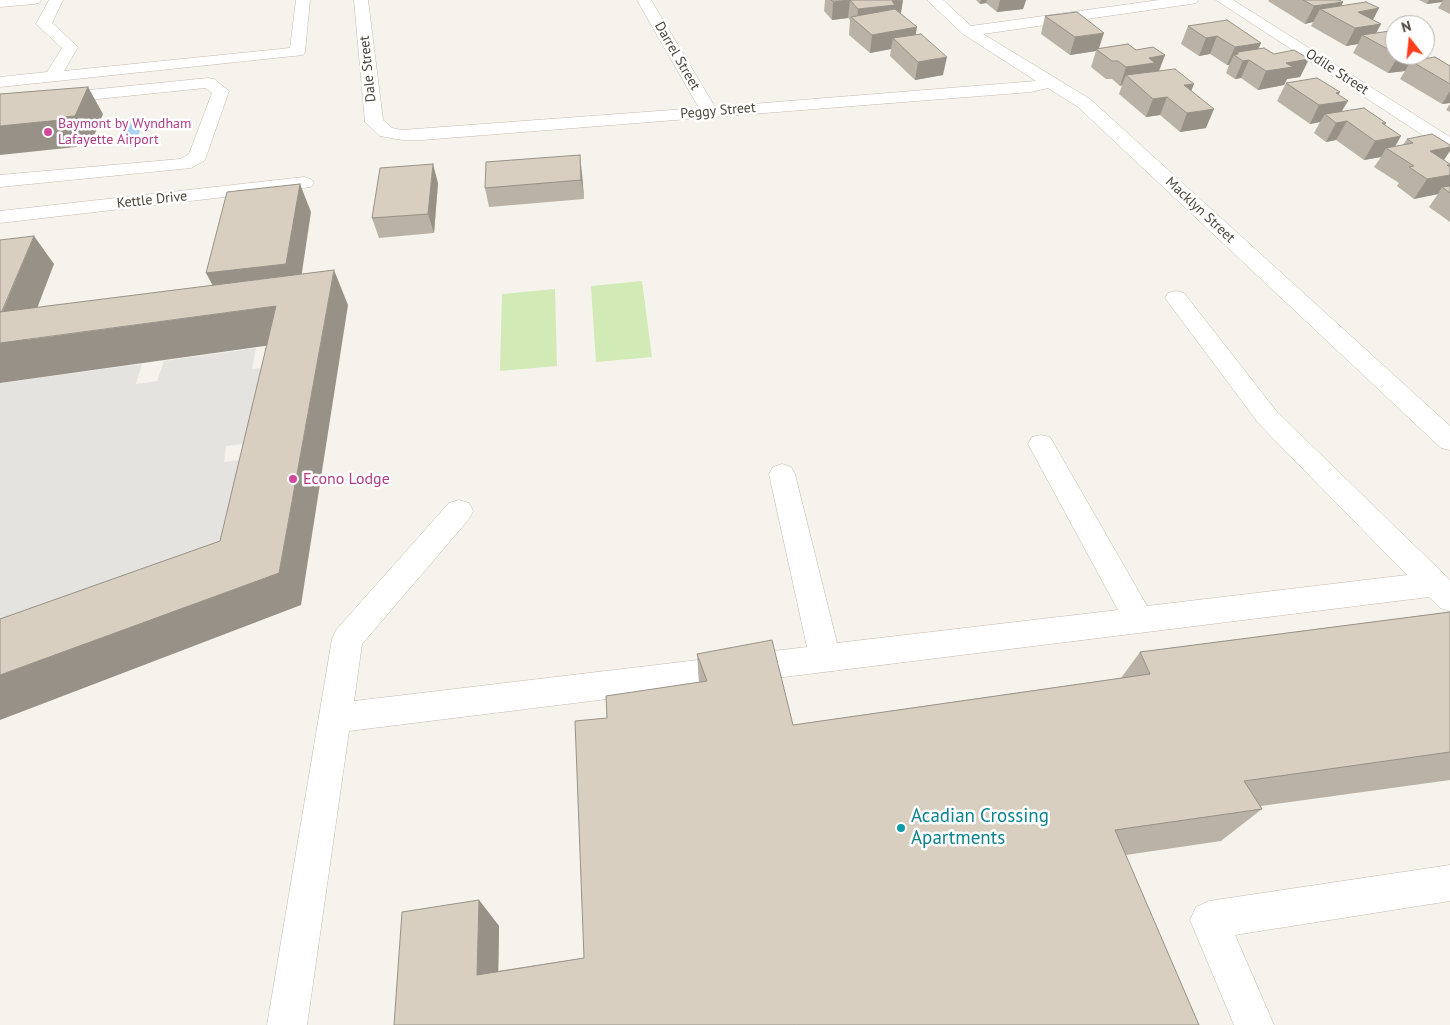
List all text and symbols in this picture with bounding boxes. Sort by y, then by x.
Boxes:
north arrow [1385,15,1435,65]
text: N [1399,17,1413,36]
street label: Darrel Street [651,19,703,93]
street label: Dale Street [356,35,380,103]
street label: Odile Street [1302,45,1372,99]
street label: Peggy Street [680,99,756,123]
place label: Baymont by Wyndham Lafayette Airport [58,116,191,148]
marker: Baymont by Wyndham Lafayette Airport [42,126,54,138]
street label: Macklyn Street [1162,174,1238,246]
street label: Kettle Drive [116,188,188,212]
place label: Econo Lodge [303,469,390,489]
marker: Econo Lodge [287,473,299,485]
place label: Acadian Crossing Apartments [911,806,1049,850]
marker: Acadian Crossing Apartments [895,822,907,834]

